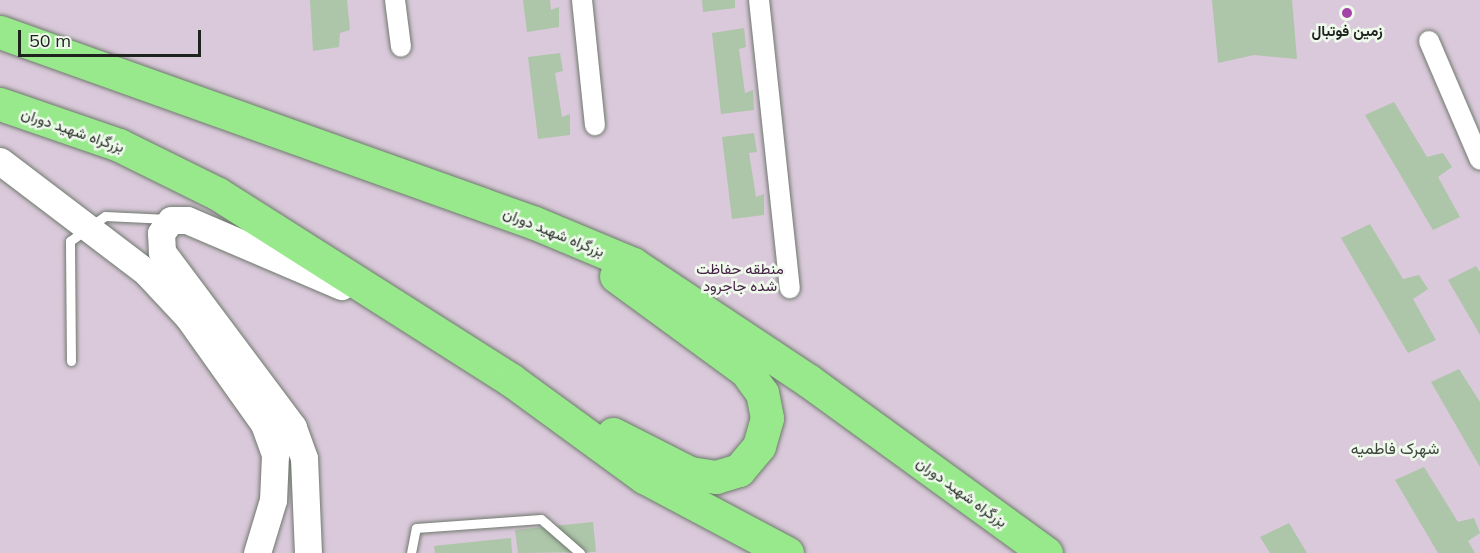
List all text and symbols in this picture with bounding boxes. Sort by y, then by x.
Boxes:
marker: زمین فوتبال [1340,6,1354,20]
scale bar [21,18,204,56]
place label: زمین فوتبال [1311,22,1383,40]
text: 50 m [29,29,71,52]
street label: بزرگراه شهید دوران [19,104,127,156]
street label: بزرگراه شهید دوران [501,203,607,261]
park label: منطقه حفاظت شده جاجرود [696,259,784,294]
district label: شهرک فاطمیه [1351,438,1439,458]
street label: بزرگراه شهید دوران [913,453,1011,531]

